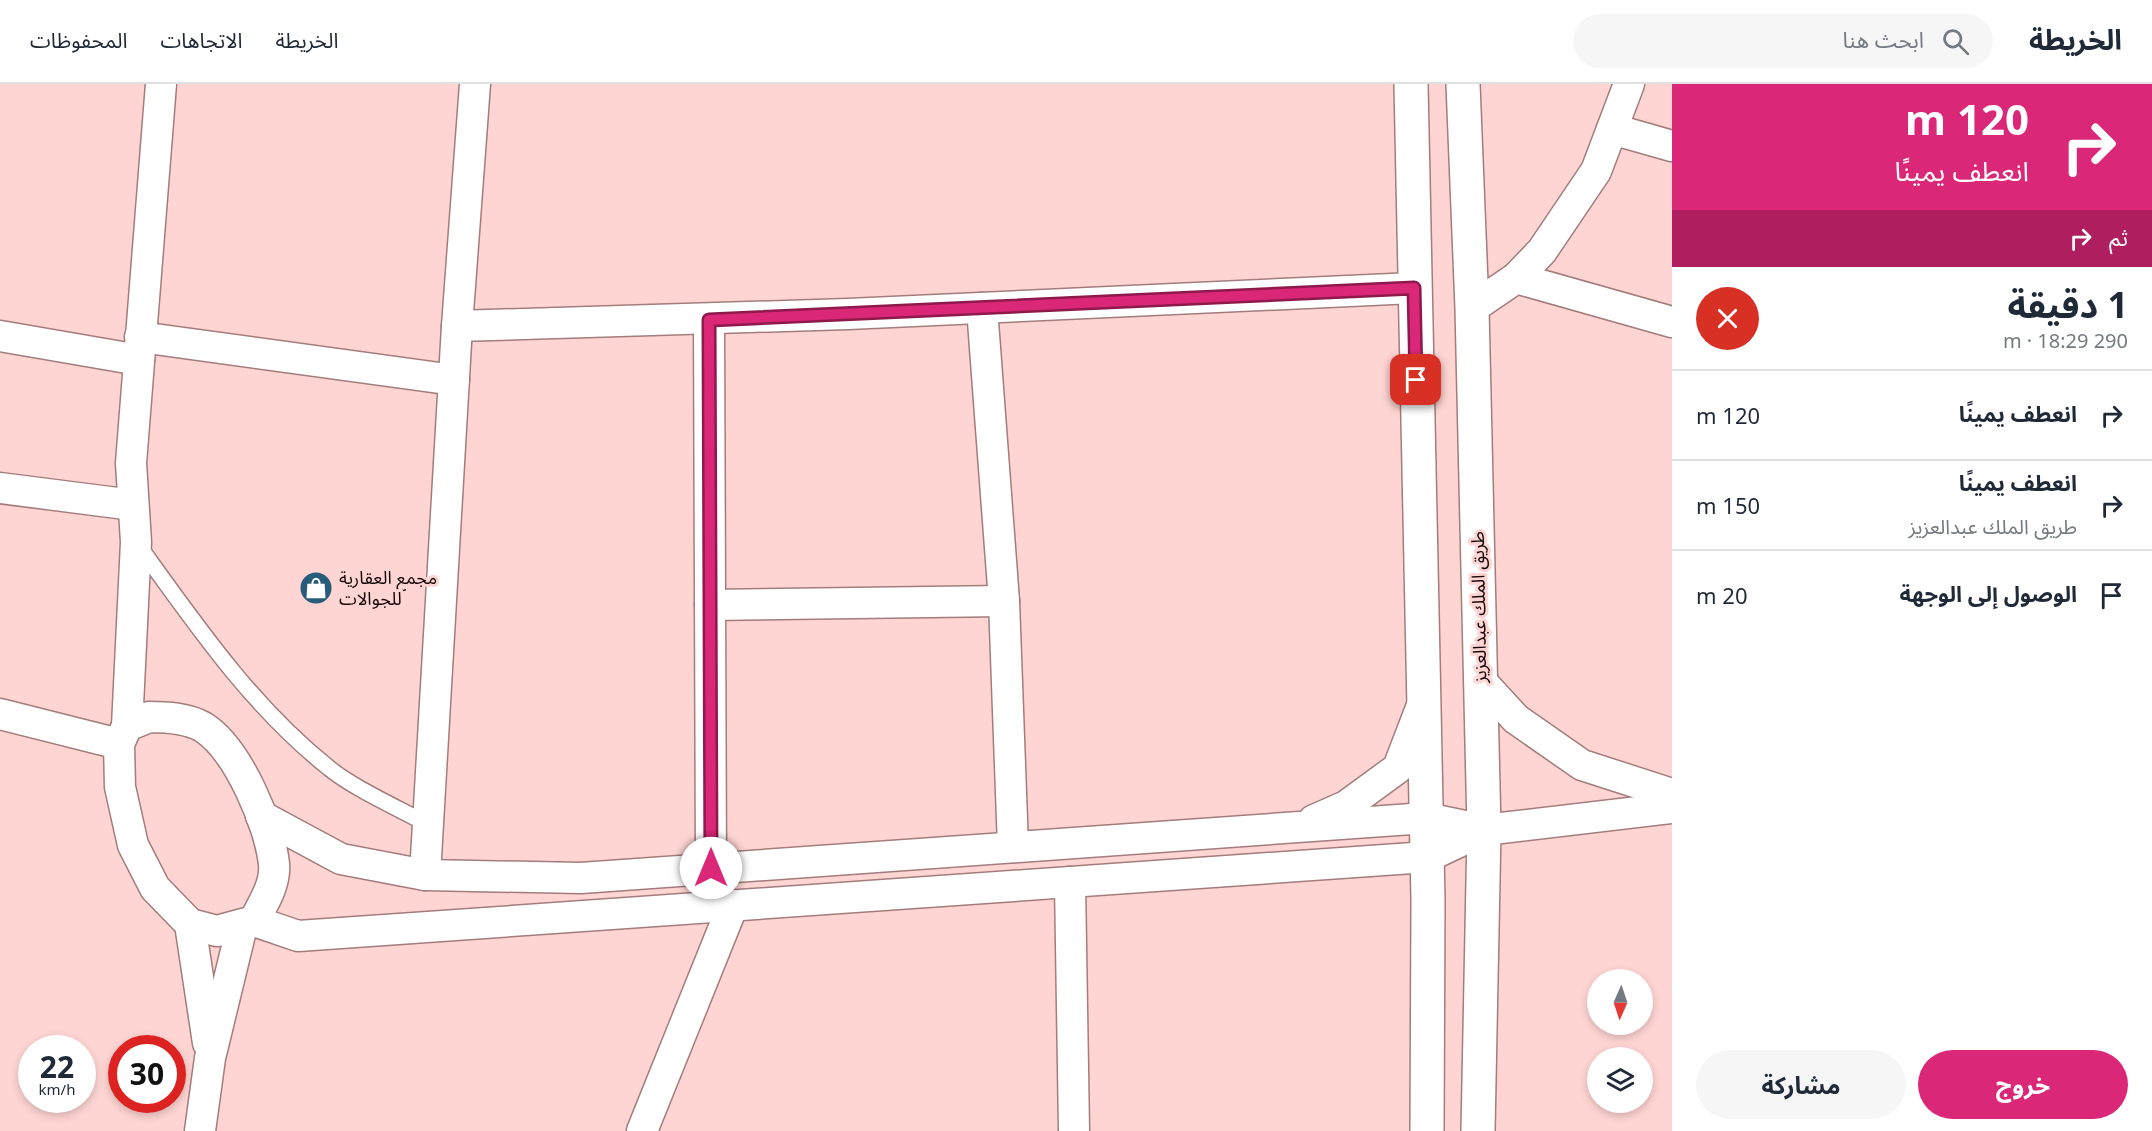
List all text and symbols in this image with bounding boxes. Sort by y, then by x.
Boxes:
search box [1573,14,1993,68]
text: الخريطة [2029,20,2122,58]
text: ابحث هنا [1842,24,1924,54]
icon: search [1939,25,1972,58]
text: المحفوظات [30,26,127,54]
text: الاتجاهات [160,26,242,54]
text: الخريطة [275,26,338,54]
text: 120 m [1905,90,2029,147]
icon: right [2050,108,2128,186]
text: انعطف يمينًا [1895,152,2029,189]
icon: right [2064,222,2097,255]
text: ثم [2109,222,2128,252]
text: 1 دقيقة [2007,280,2128,329]
button: close [1696,287,1759,350]
text: 290 m · 18:29 [2003,327,2128,354]
pin [1390,354,1441,405]
icon: arrive [1399,363,1432,396]
text: انعطف يمينًا [1959,398,2077,428]
icon: right [2095,399,2128,432]
text: 120 m [1696,400,1760,430]
text: انعطف يمينًا [1959,467,2077,497]
icon: right [2095,489,2128,522]
text: 150 m [1696,490,1760,520]
text: طريق الملك عبدالعزيز [1908,513,2077,540]
street label: طريق الملك عبدالعزيز [1465,531,1491,684]
place label: مجمع العقارية للجوالات [339,565,437,610]
shop icon: مجمع العقارية للجوالات [298,570,334,606]
text: الوصول إلى الوجهة [1899,578,2077,608]
icon: arrive [2095,579,2128,612]
text: 20 m [1696,580,1747,610]
position arrow [679,836,743,900]
north arrow [1587,969,1653,1035]
map controls [1587,969,1653,1113]
speed limit sign: 30 [108,1035,186,1113]
text: 22 [40,1046,74,1087]
button: layers [1587,1047,1653,1113]
button: مشاركة [1696,1050,1906,1119]
button: خروج [1918,1050,2128,1119]
text: km/h [39,1079,75,1099]

